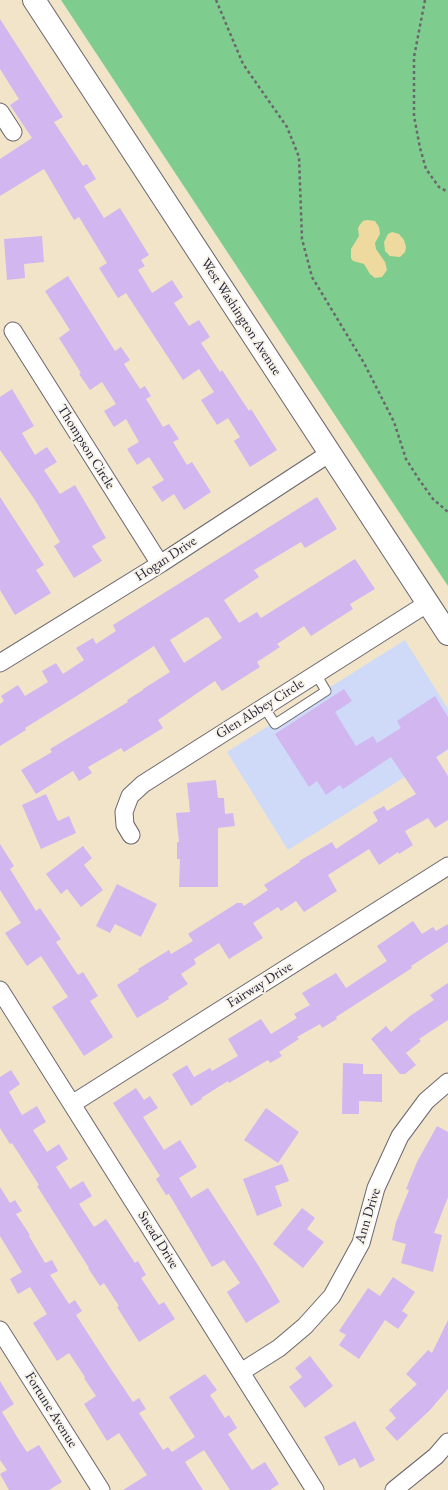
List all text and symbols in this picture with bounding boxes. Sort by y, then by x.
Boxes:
street label: West Washington Avenue [197,255,285,379]
street label: Thompson Circle [53,402,119,492]
street label: Hogan Drive [132,533,200,585]
street label: Glen Abbey Circle [213,675,307,743]
street label: Fairway Drive [224,958,296,1012]
street label: Ann Drive [352,1186,384,1246]
street label: Snead Drive [134,1208,182,1272]
street label: Fortune Avenue [21,1369,81,1451]

